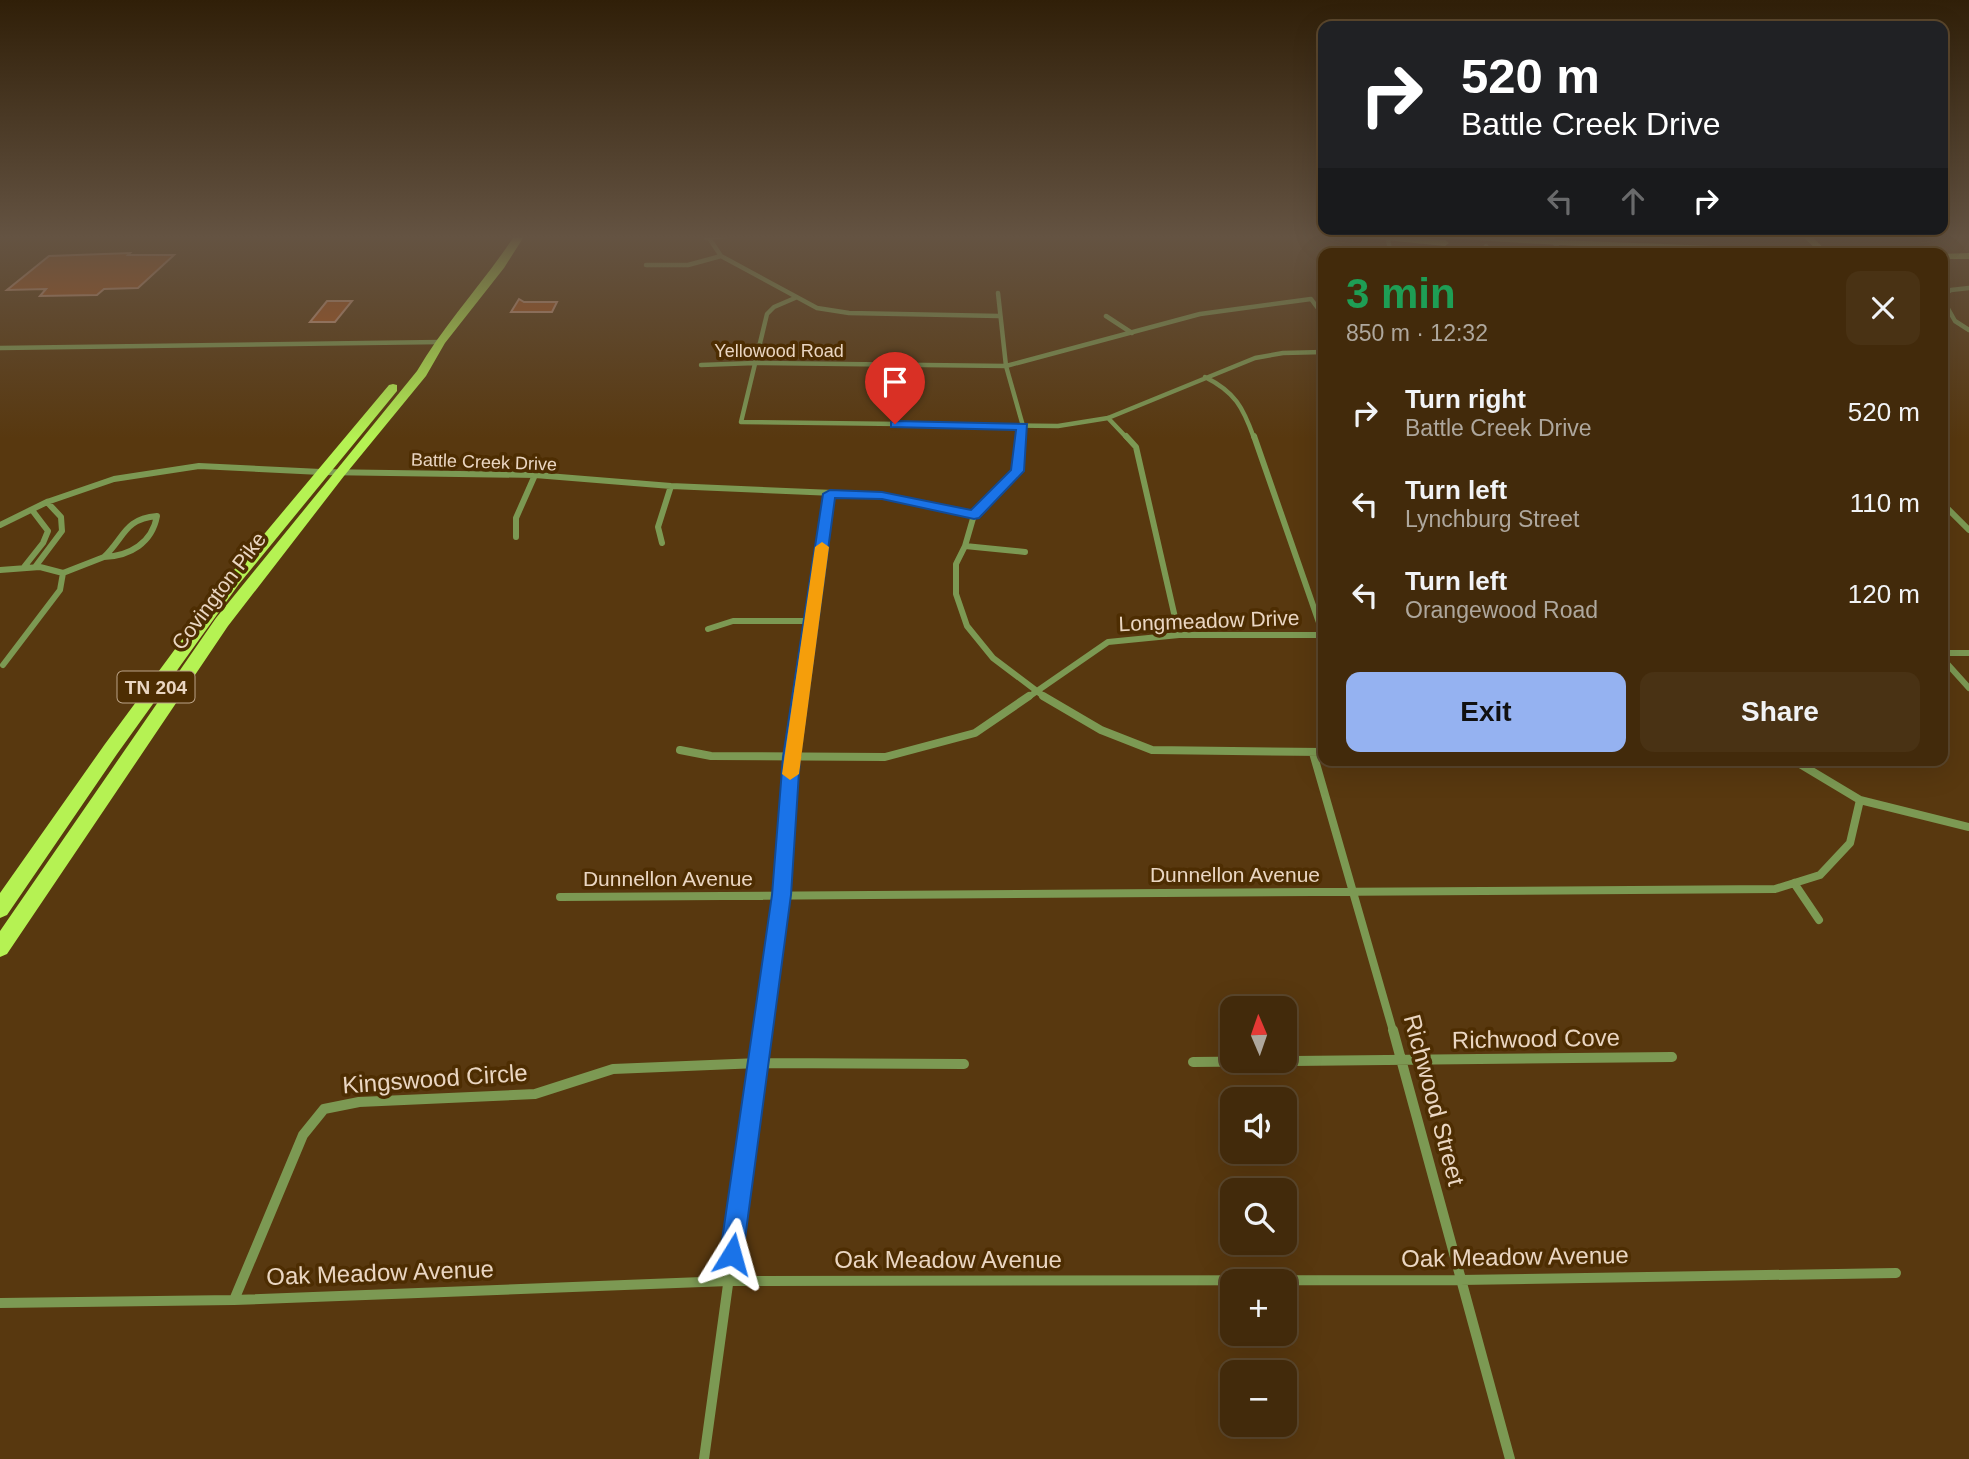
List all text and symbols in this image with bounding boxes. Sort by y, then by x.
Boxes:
icon: right [1346,49,1437,140]
text: 520 m [1461,49,1600,103]
text: Battle Creek Drive [1461,106,1721,142]
icon: left [1541,182,1579,220]
icon: ahead [1614,182,1652,220]
icon: right [1687,182,1725,220]
text: 3 min [1346,270,1456,317]
button: close [1846,271,1920,345]
text: 850 m · 12:32 [1346,320,1488,346]
street label: Yellowood Road [714,341,844,361]
pin [865,352,925,424]
icon: arrive [876,363,914,401]
text: Turn right [1405,384,1526,414]
icon: right [1346,394,1384,432]
text: 520 m [1848,397,1920,427]
text: Battle Creek Drive [1405,415,1592,441]
street label: Battle Creek Drive [411,449,557,475]
text: Turn left [1405,475,1507,505]
icon: left [1346,485,1384,523]
text: 110 m [1850,488,1920,518]
text: Lynchburg Street [1405,506,1579,532]
street label: Covington Pike [167,527,270,654]
text: Turn left [1405,566,1507,596]
icon: left [1346,576,1384,614]
text: 120 m [1848,579,1920,609]
text: Orangewood Road [1405,597,1598,623]
street label: Longmeadow Drive [1118,606,1300,635]
road number: TN 204 [118,672,194,702]
button: Exit [1346,672,1626,752]
button: Share [1640,672,1920,752]
street label: Dunnellon Avenue [1150,863,1320,886]
street label: Dunnellon Avenue [583,867,753,890]
north arrow [1220,996,1297,1073]
map controls [1220,996,1297,1437]
street label: Richwood Street [1399,1011,1470,1189]
street label: Richwood Cove [1452,1024,1620,1053]
street label: Kingswood Circle [342,1059,528,1098]
button: sound [1220,1087,1297,1164]
button: search [1220,1178,1297,1255]
position arrow [695,1217,769,1291]
street label: Oak Meadow Avenue [1401,1241,1629,1272]
street label: Oak Meadow Avenue [834,1246,1062,1273]
street label: Oak Meadow Avenue [266,1255,494,1290]
button: + [1220,1269,1297,1346]
button: − [1220,1360,1297,1437]

